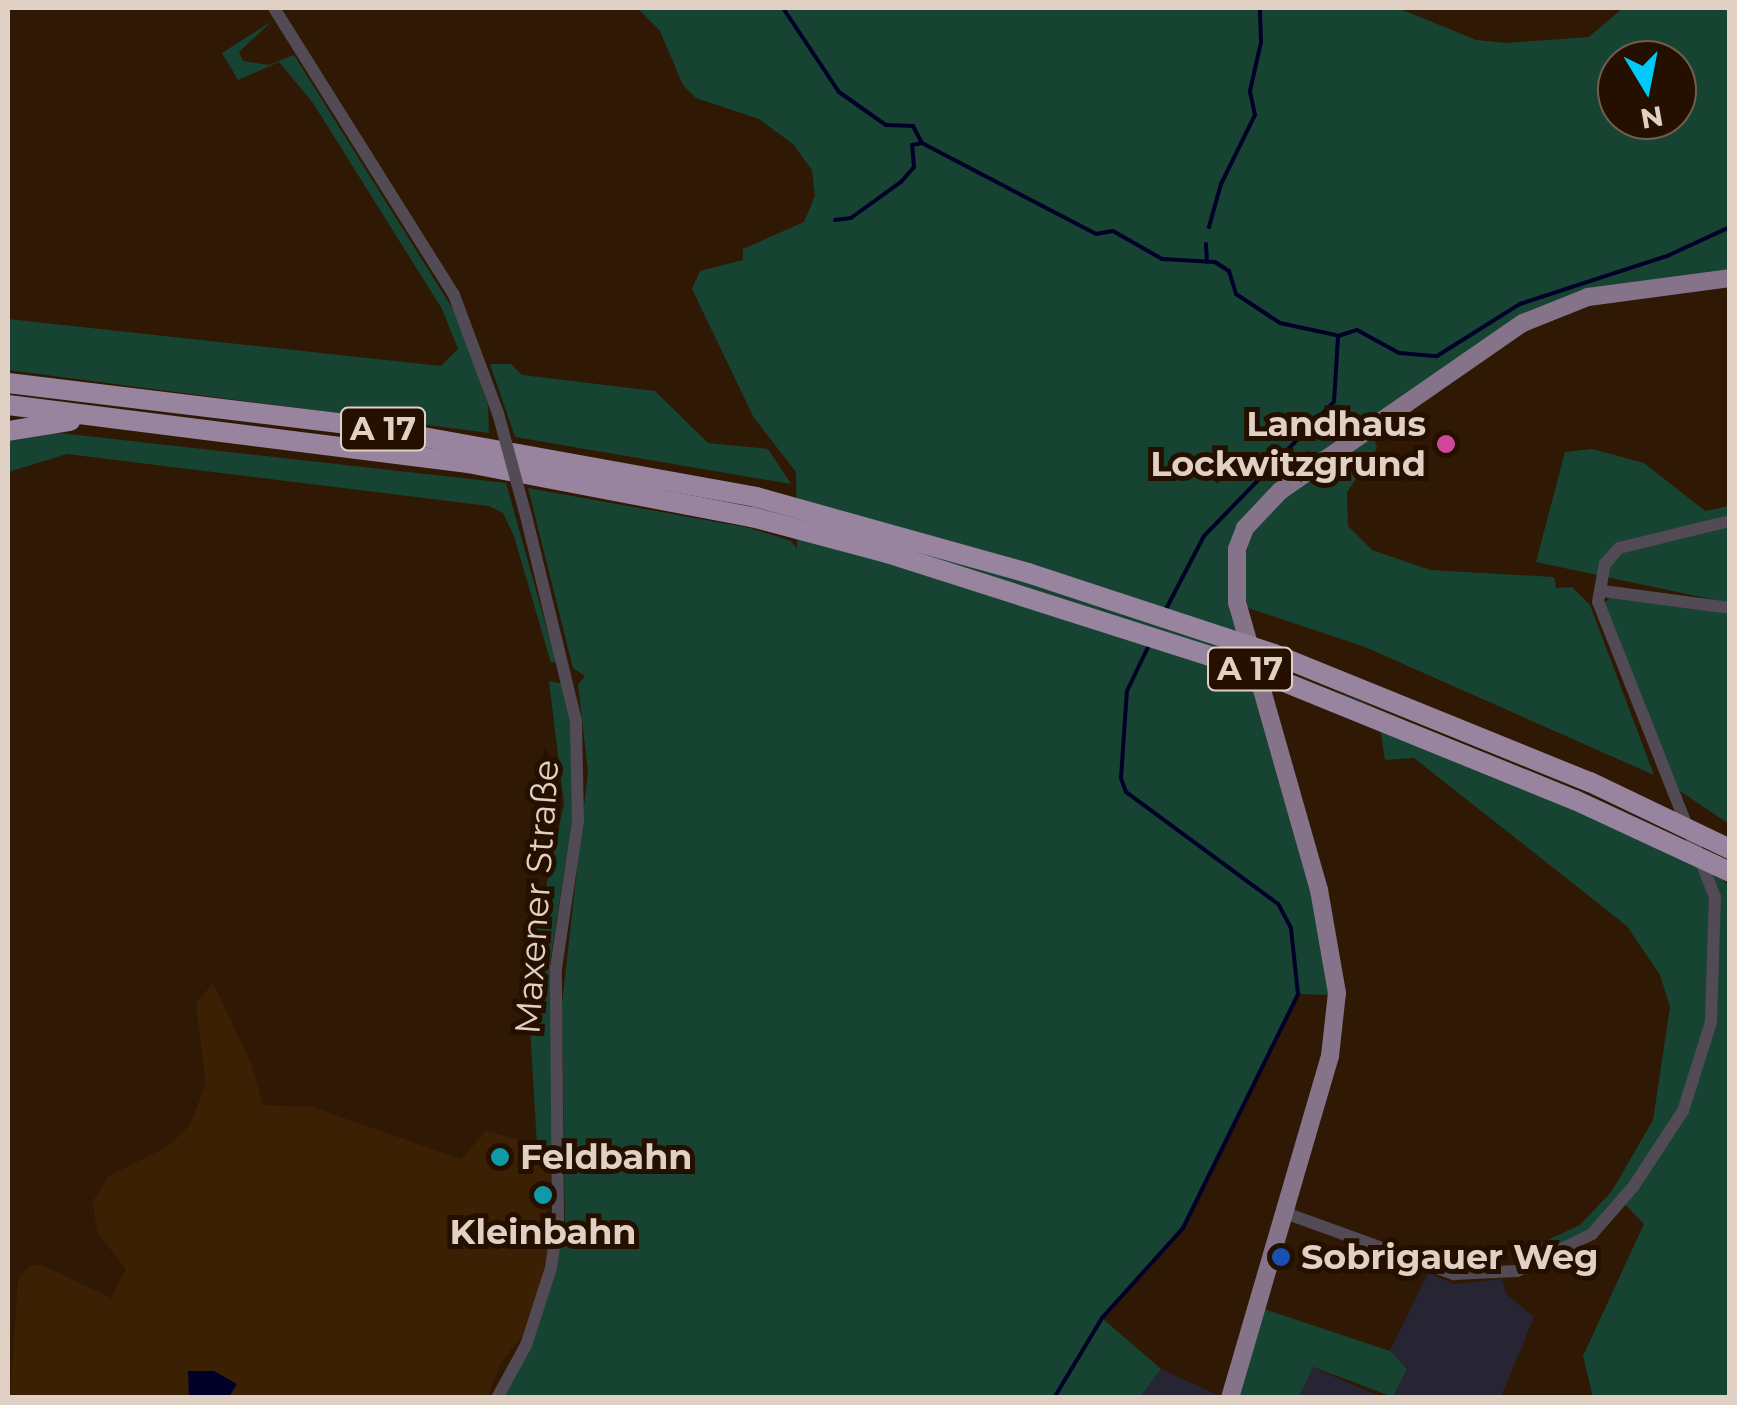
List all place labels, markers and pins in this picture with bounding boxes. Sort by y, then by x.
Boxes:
place label: Landhaus Lockwitzgrund [1150,403,1426,485]
marker: Landhaus Lockwitzgrund [1435,433,1457,455]
place label: Feldbahn [520,1136,693,1178]
marker: Feldbahn [489,1146,511,1168]
marker: Kleinbahn [532,1184,554,1206]
place label: Kleinbahn [449,1211,637,1253]
place label: Sobrigauer Weg [1301,1236,1598,1278]
marker: Sobrigauer Weg [1270,1246,1292,1268]

